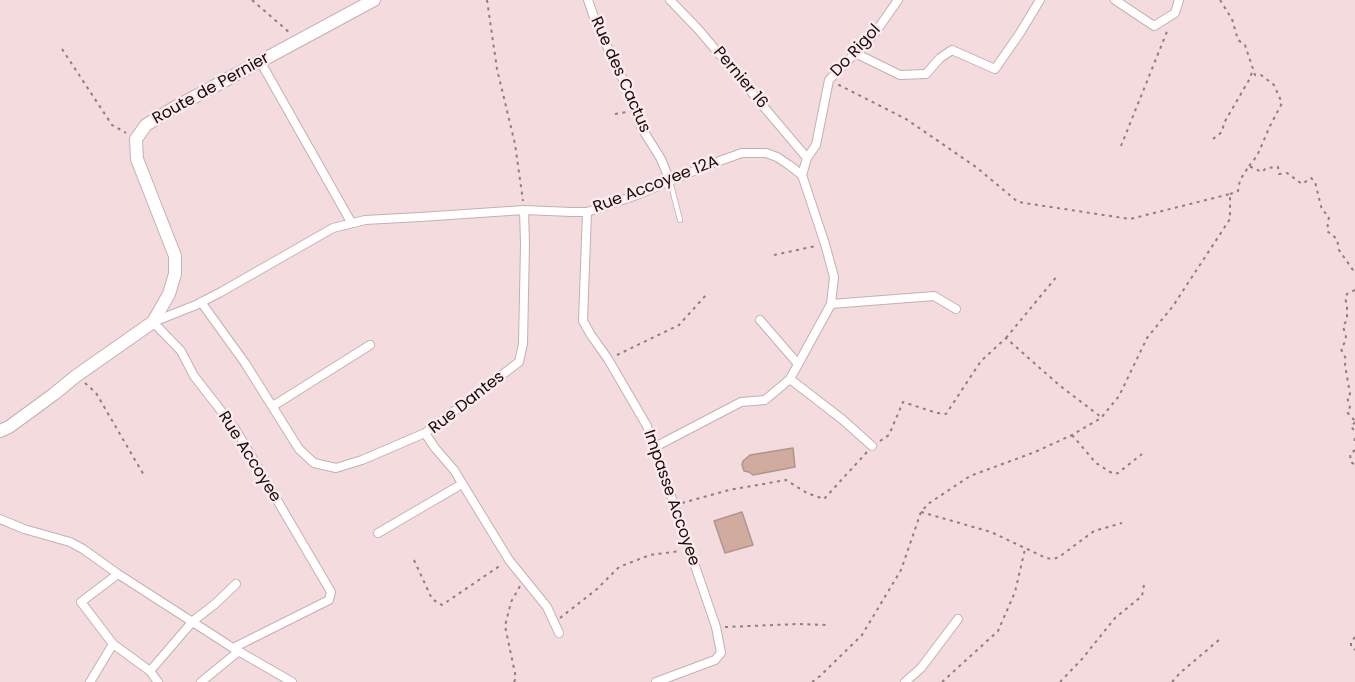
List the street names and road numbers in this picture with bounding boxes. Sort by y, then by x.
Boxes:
street label: Rue des Cactus [586,14,654,136]
street label: Do Rigol [827,21,885,81]
street label: Pernier 16 [709,43,771,113]
street label: Route de Pernier [149,49,273,129]
street label: Rue Accoyee 12A [591,152,721,218]
street label: Rue Dantes [425,368,509,438]
street label: Rue Accoyee [213,408,285,506]
street label: Impasse Accoyee [639,428,703,568]

